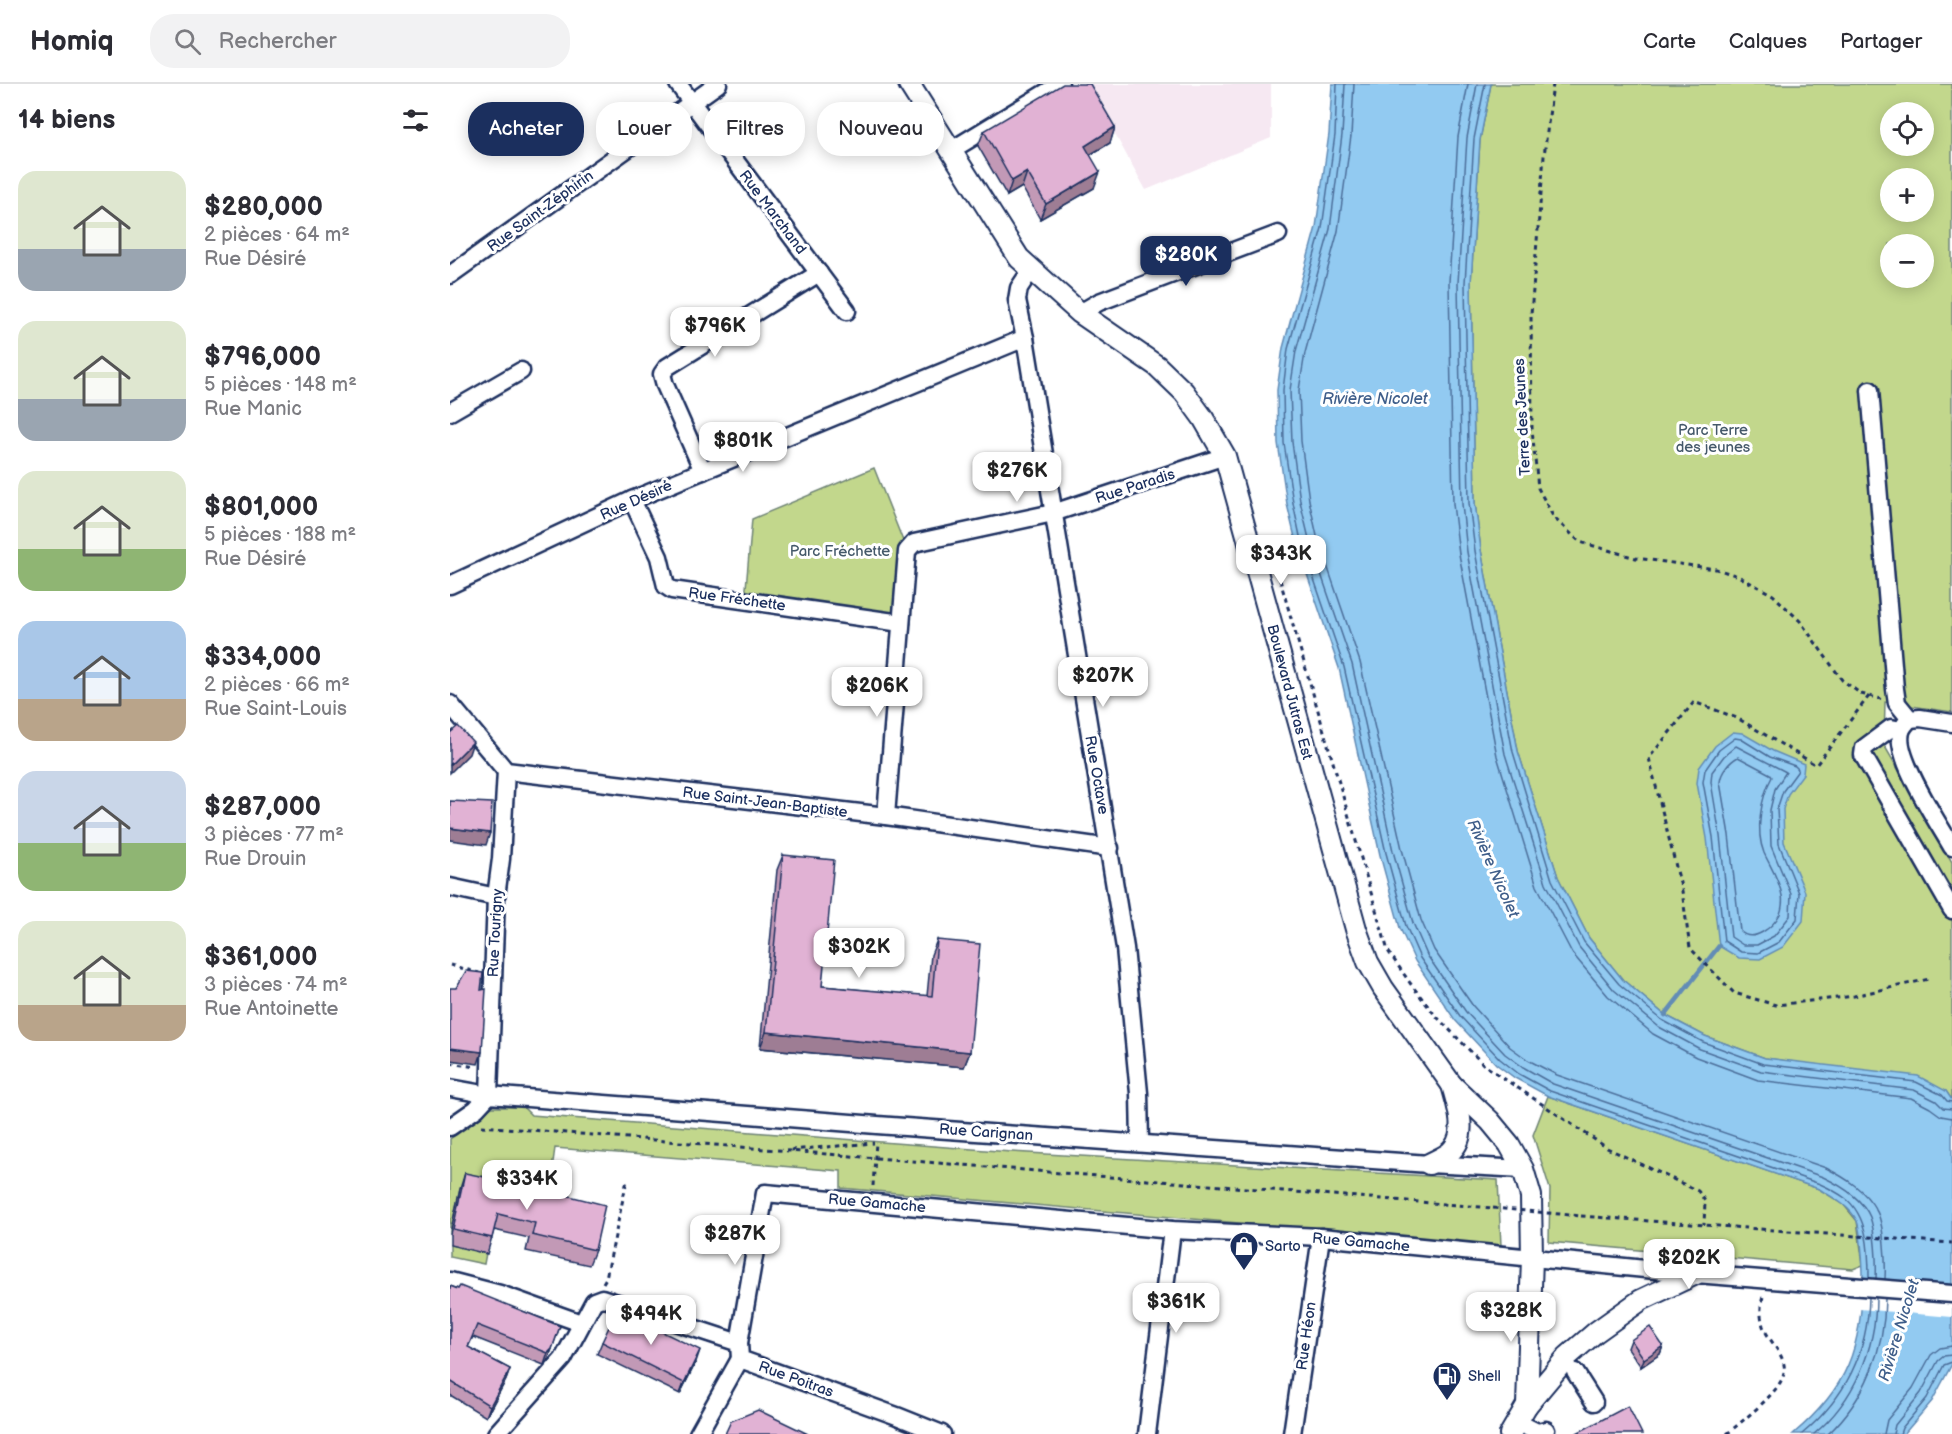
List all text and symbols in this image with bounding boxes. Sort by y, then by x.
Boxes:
search box [150,14,570,68]
text: Homiq [30,25,114,58]
icon: search [171,25,204,58]
text: Rechercher [219,28,337,55]
text: Carte [1643,29,1696,54]
text: Calques [1729,29,1807,54]
text: Partager [1840,29,1922,54]
chip: Acheter [468,102,584,156]
chip: Louer [596,102,692,156]
chip: Filtres [704,102,805,156]
chip: Nouveau [817,102,944,156]
map controls [1880,102,1934,288]
button: locate [1880,102,1934,156]
icon: filters [399,104,432,137]
text: 14 biens [18,105,115,136]
street label: Rue Saint-Zéphirin [483,166,597,256]
street label: Rue Marchand [735,167,810,258]
button: + [1880,168,1934,222]
text: $280,000 [204,192,323,223]
icon: home [66,195,138,267]
text: 2 pièces · 64 m² [204,223,350,247]
button: − [1880,234,1934,288]
pin: $280K [1144,236,1228,287]
text: $280K [1154,243,1218,267]
text: Rue Désiré [204,247,306,271]
pin: $796K [673,307,757,358]
text: $796K [684,314,746,338]
text: $796,000 [204,342,321,373]
icon: home [66,345,138,417]
street label: Terre des Jeunes [1510,357,1535,476]
text: 5 pièces · 148 m² [204,373,357,397]
water label: Rivière Nicolet [1322,390,1429,409]
text: Rue Manic [204,397,302,421]
park label: Parc Terre des jeunes [1676,421,1751,457]
pin: $801K [701,422,785,473]
text: $801K [713,429,773,453]
pin: $276K [975,452,1059,503]
text: $276K [986,459,1048,483]
street label: Rue Paradis [1093,465,1178,508]
street label: Rue Désiré [597,476,675,525]
text: $801,000 [204,492,318,523]
icon: home [66,495,138,567]
text: 5 pièces · 188 m² [204,523,356,547]
pin: $343K [1239,535,1323,586]
park label: Parc Fréchette [790,542,890,561]
text: $343K [1250,542,1312,566]
text: Rue Désiré [204,547,306,571]
street label: Rue Fréchette [687,583,787,616]
street label: Boulevard Jutras Est [1262,622,1317,762]
text: $334,000 [204,642,321,673]
icon: home [66,645,138,717]
pin: $207K [1061,657,1145,708]
text: $207K [1072,664,1134,688]
pin: $206K [835,667,919,718]
text: 2 pièces · 66 m² [204,673,350,697]
text: $206K [846,674,908,698]
text: Rue Saint-Louis [204,697,347,721]
street label: Rue Octave [1080,734,1113,816]
street label: Rue Saint-Jean-Baptiste [681,783,849,822]
text: $287,000 [204,792,321,823]
icon: home [66,795,138,867]
water label: Rivière Nicolet [1462,817,1523,922]
text: 3 pièces · 77 m² [204,823,344,847]
text: Rue Drouin [204,847,306,871]
street label: Rue Tourigny [484,888,507,978]
pin: $302K [817,928,901,979]
text: $302K [828,935,890,959]
text: $361,000 [204,942,317,973]
icon: home [66,945,138,1017]
text: 3 pièces · 74 m² [204,973,348,997]
text: Rue Antoinette [204,997,338,1021]
street label: Rue Carignan [938,1120,1034,1145]
pin: $334K [485,1160,569,1211]
text: $334K [496,1167,558,1191]
street label: Rue Gamache [827,1190,927,1217]
pin: $287K [693,1215,777,1266]
text: $287K [704,1222,766,1246]
street label: Rue Gamache [1311,1229,1411,1256]
shop icon: Sarto [1228,1230,1260,1272]
place label: Sarto [1265,1237,1301,1256]
pin: $202K [1647,1239,1731,1290]
text: $202K [1658,1246,1720,1270]
water label: Rivière Nicolet [1875,1276,1924,1384]
pin: $361K [1134,1283,1218,1334]
text: $361K [1147,1290,1206,1314]
pin: $328K [1469,1292,1553,1343]
pin: $494K [609,1295,693,1346]
text: $328K [1480,1299,1542,1323]
street label: Rue Héon [1292,1301,1321,1372]
text: $494K [620,1302,682,1326]
street label: Rue Poitras [756,1357,836,1402]
fuel station icon: Shell [1431,1360,1463,1402]
place label: Shell [1468,1367,1501,1386]

